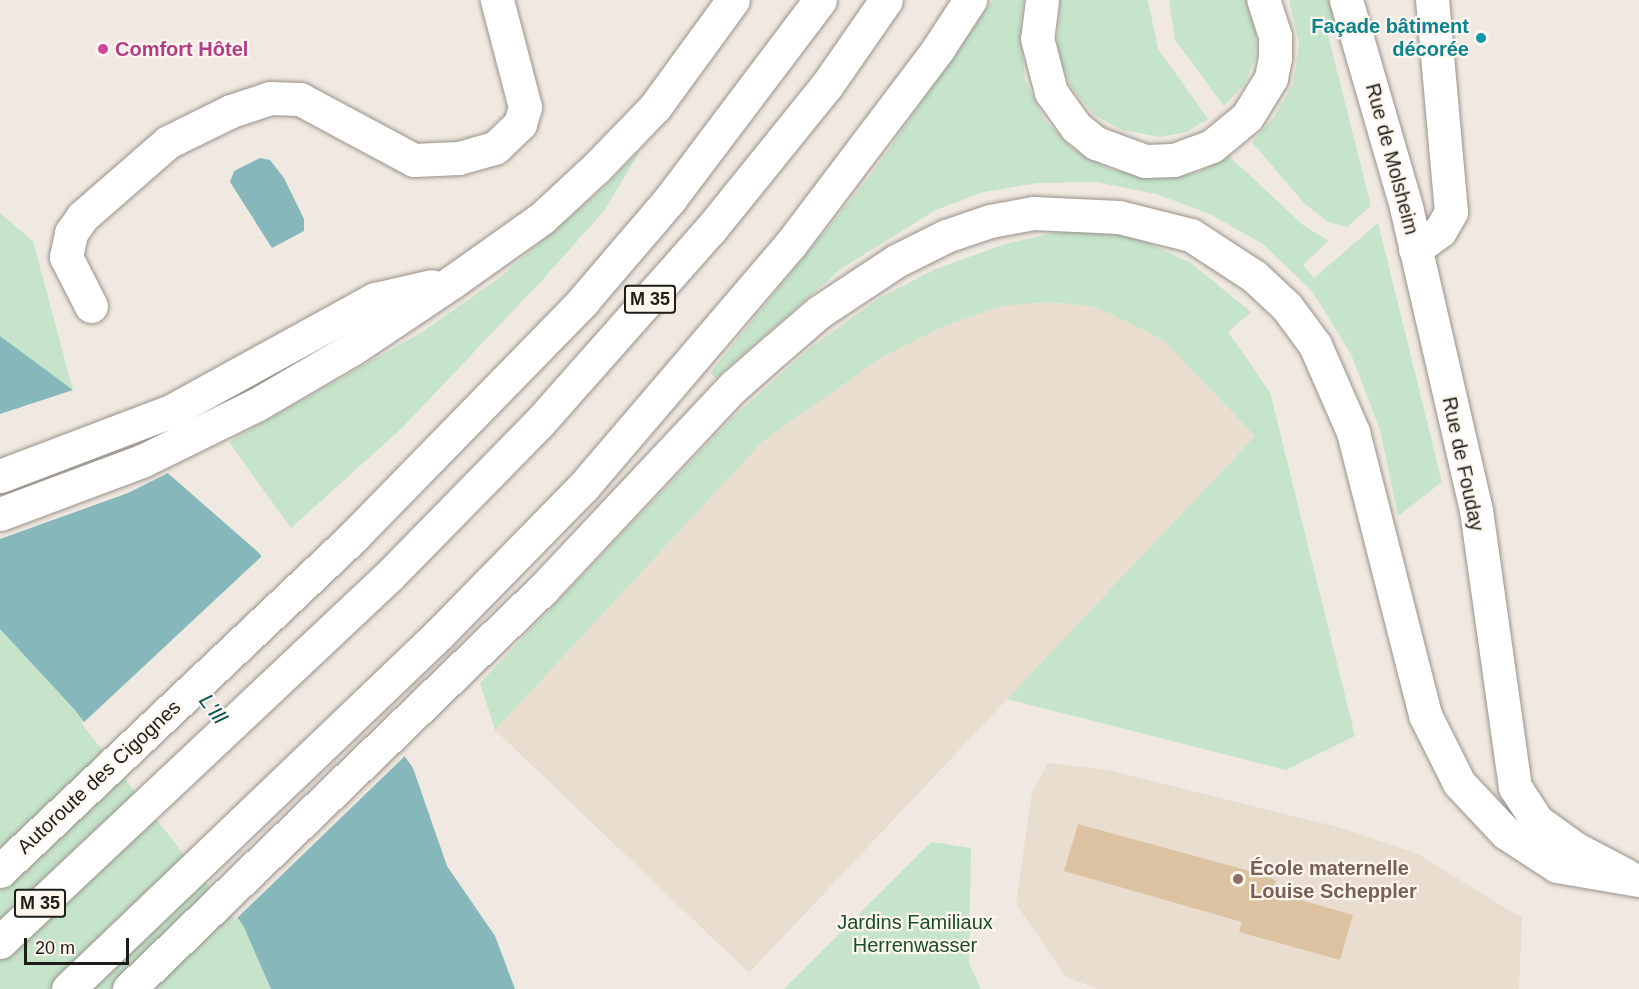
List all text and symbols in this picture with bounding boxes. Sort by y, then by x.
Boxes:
place label: Façade bâtiment décorée [1311,14,1469,61]
marker: Façade bâtiment décorée [1474,31,1488,45]
place label: Comfort Hôtel [115,37,248,61]
marker: Comfort Hôtel [96,42,110,56]
street label: Rue de Molsheim [1360,81,1424,237]
road number: M 35 [623,284,677,314]
street label: Rue de Fouday [1437,395,1489,533]
water label: L'Ill [194,689,232,729]
street label: Autoroute des Cigognes [12,695,186,859]
place label: École maternelle Louise Scheppler [1250,856,1417,903]
marker: École maternelle Louise Scheppler [1231,872,1245,886]
road number: M 35 [13,888,67,918]
park label: Jardins Familiaux Herrenwasser [837,911,993,958]
scale bar [27,926,132,964]
text: 20 m [35,938,75,958]

